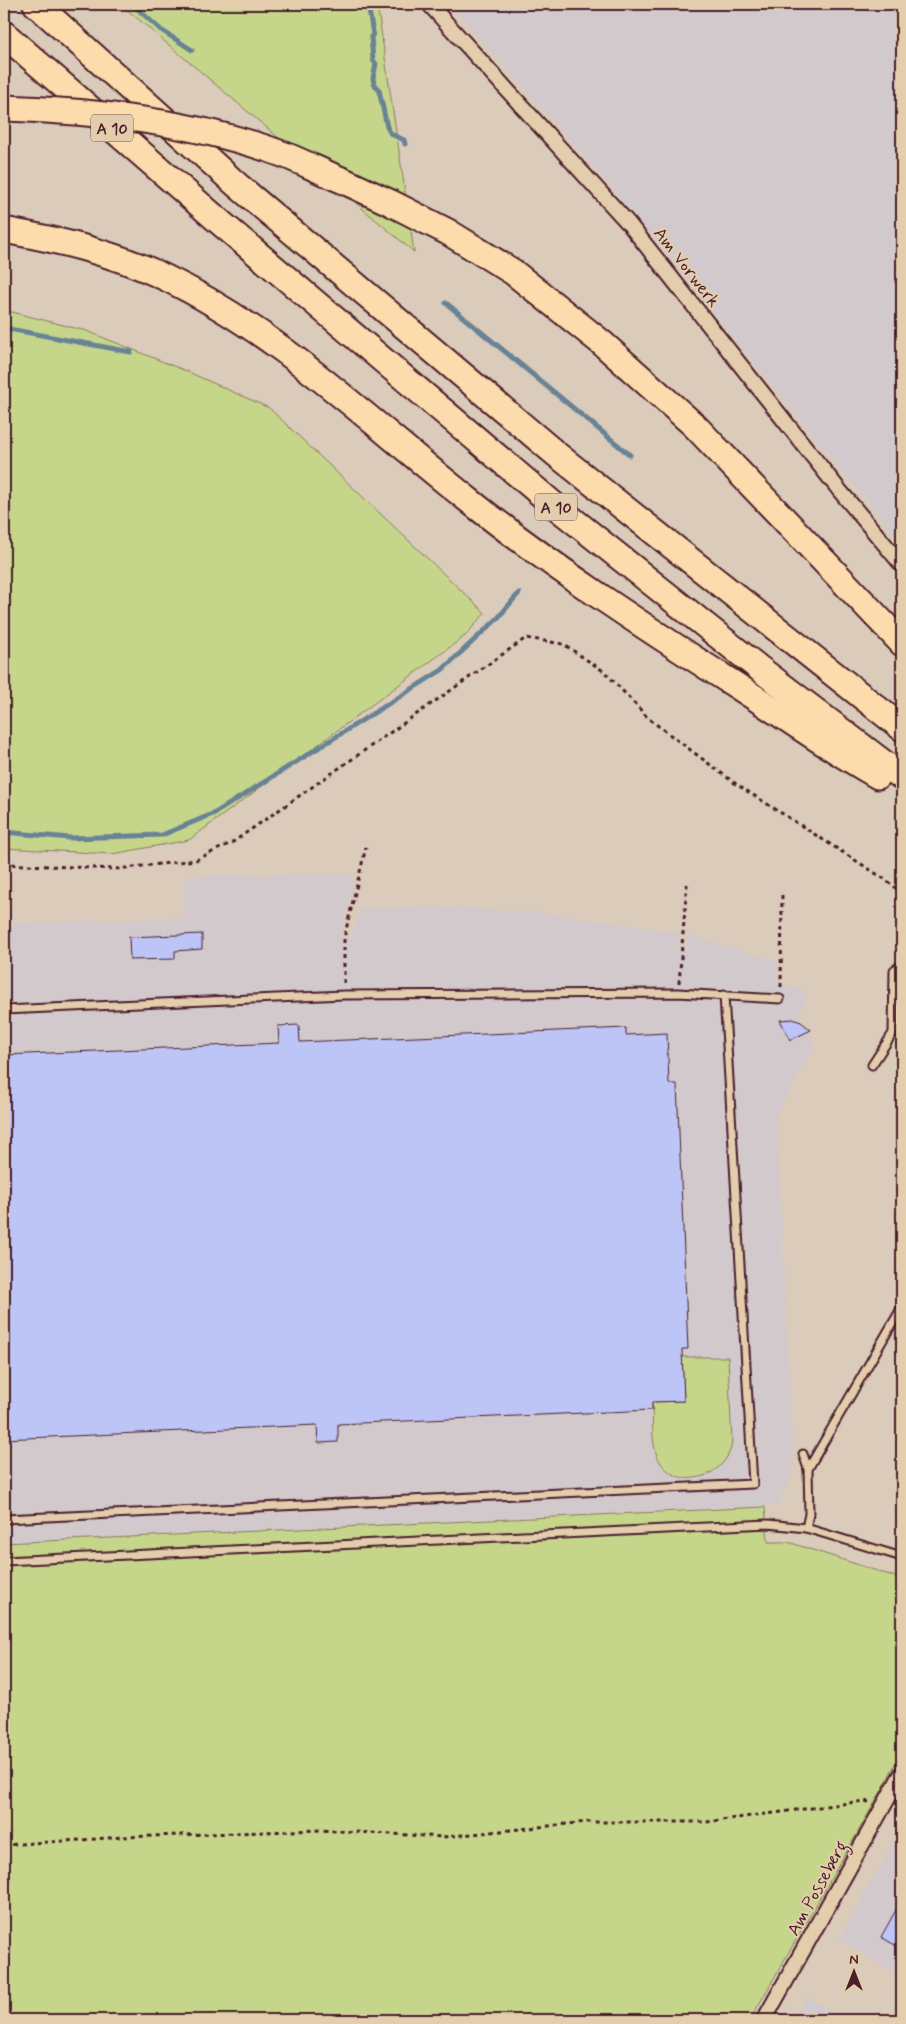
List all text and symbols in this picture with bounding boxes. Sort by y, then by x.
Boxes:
road number: A 10 [91,115,133,142]
street label: Am Vorwerk [647,223,725,313]
road number: A 10 [535,494,577,520]
street label: Am Posseberg [782,1837,856,1941]
north arrow [828,1946,878,1996]
text: N [849,1951,859,1969]

